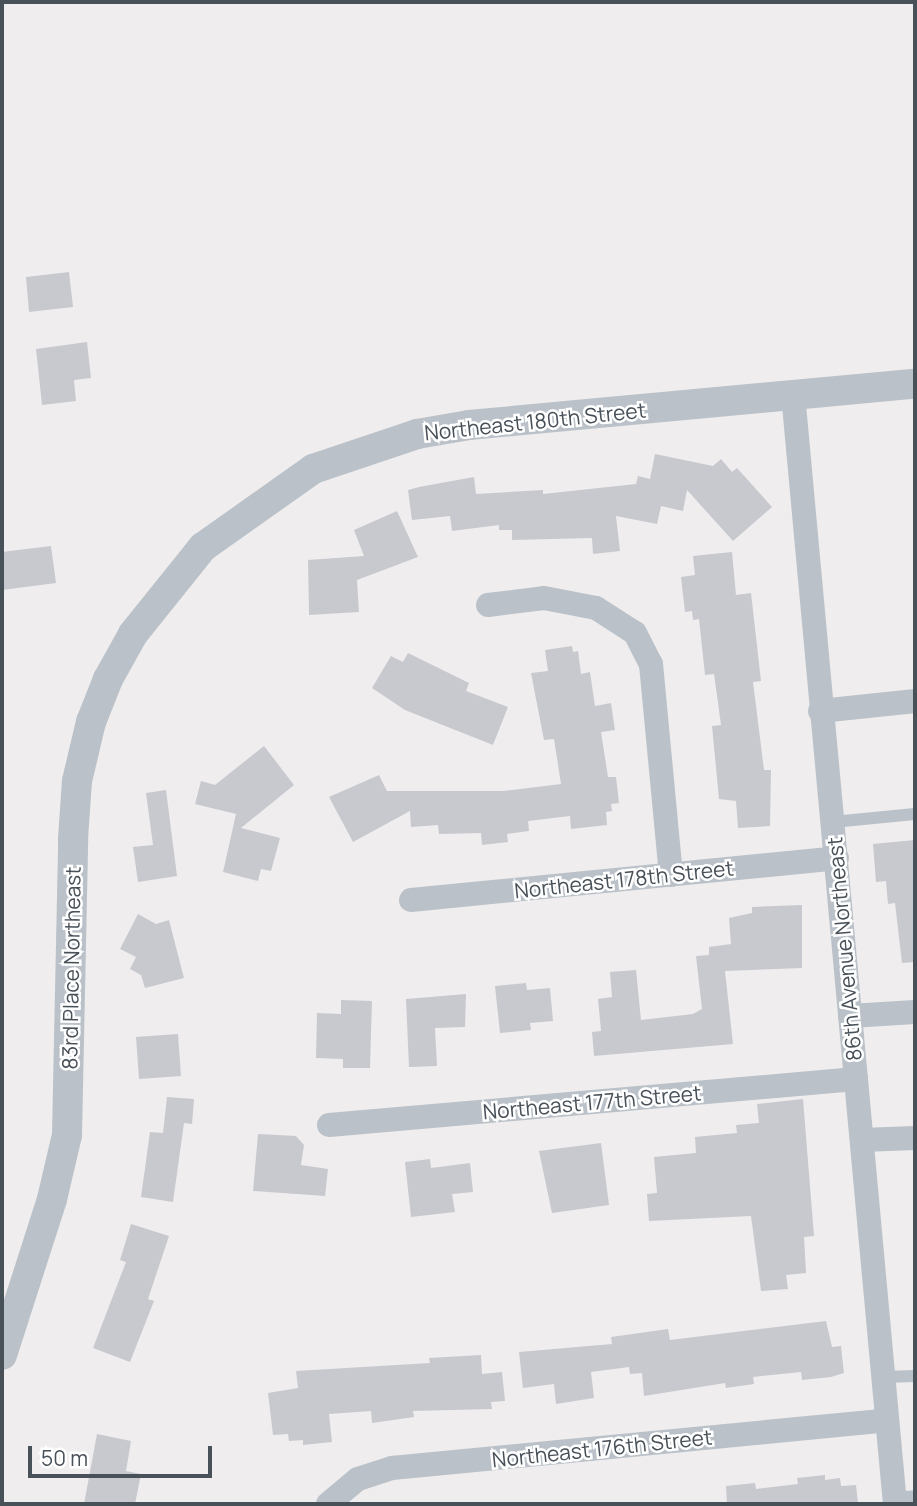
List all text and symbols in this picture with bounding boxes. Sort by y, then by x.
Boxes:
street label: Northeast 180th Street [423,397,647,445]
street label: 86th Avenue Northeast [822,836,866,1062]
street label: Northeast 178th Street [513,855,735,903]
street label: 83rd Place Northeast [57,866,85,1070]
street label: Northeast 177th Street [482,1080,702,1124]
street label: Northeast 176th Street [491,1424,713,1472]
scale bar [32,1432,215,1476]
text: 50 m [41,1444,88,1472]

